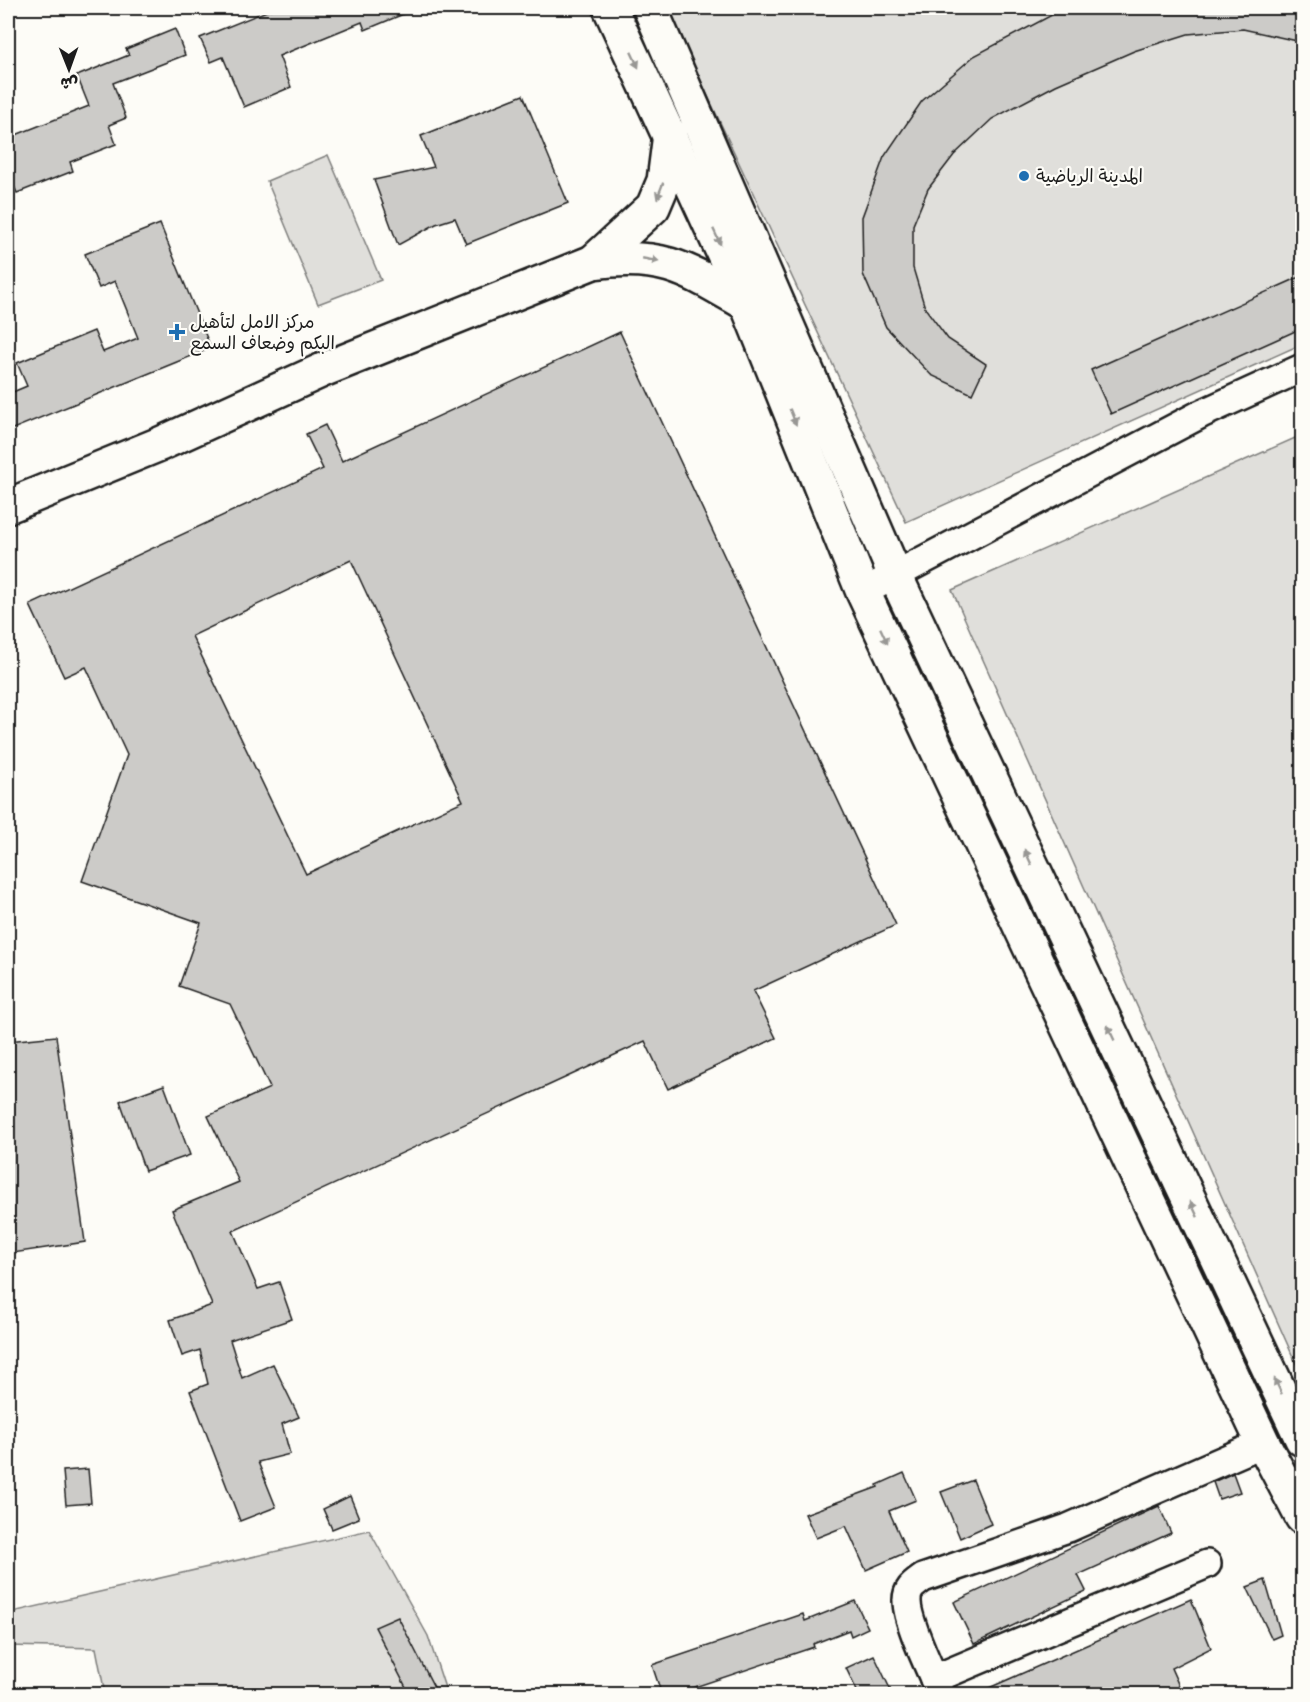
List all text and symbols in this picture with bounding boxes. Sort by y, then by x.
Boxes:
north arrow [39,39,99,99]
one-way arrow [630,52,639,69]
text: ش [60,73,78,92]
place label: المدينة الرياضية [1036,166,1143,187]
marker: المدينة الرياضية [1017,169,1031,183]
one-way arrow [655,183,665,201]
one-way arrow [712,229,721,246]
one-way arrow [642,256,661,265]
place label: مركز الامل لتأهيل البكم وضعاف السمع [190,312,335,357]
marker: مركز الامل لتأهيل البكم وضعاف السمع [168,323,186,341]
one-way arrow [789,408,798,426]
one-way arrow [879,627,888,644]
one-way arrow [1024,848,1033,865]
one-way arrow [1107,1025,1116,1042]
one-way arrow [1190,1201,1199,1218]
one-way arrow [1273,1377,1282,1394]

